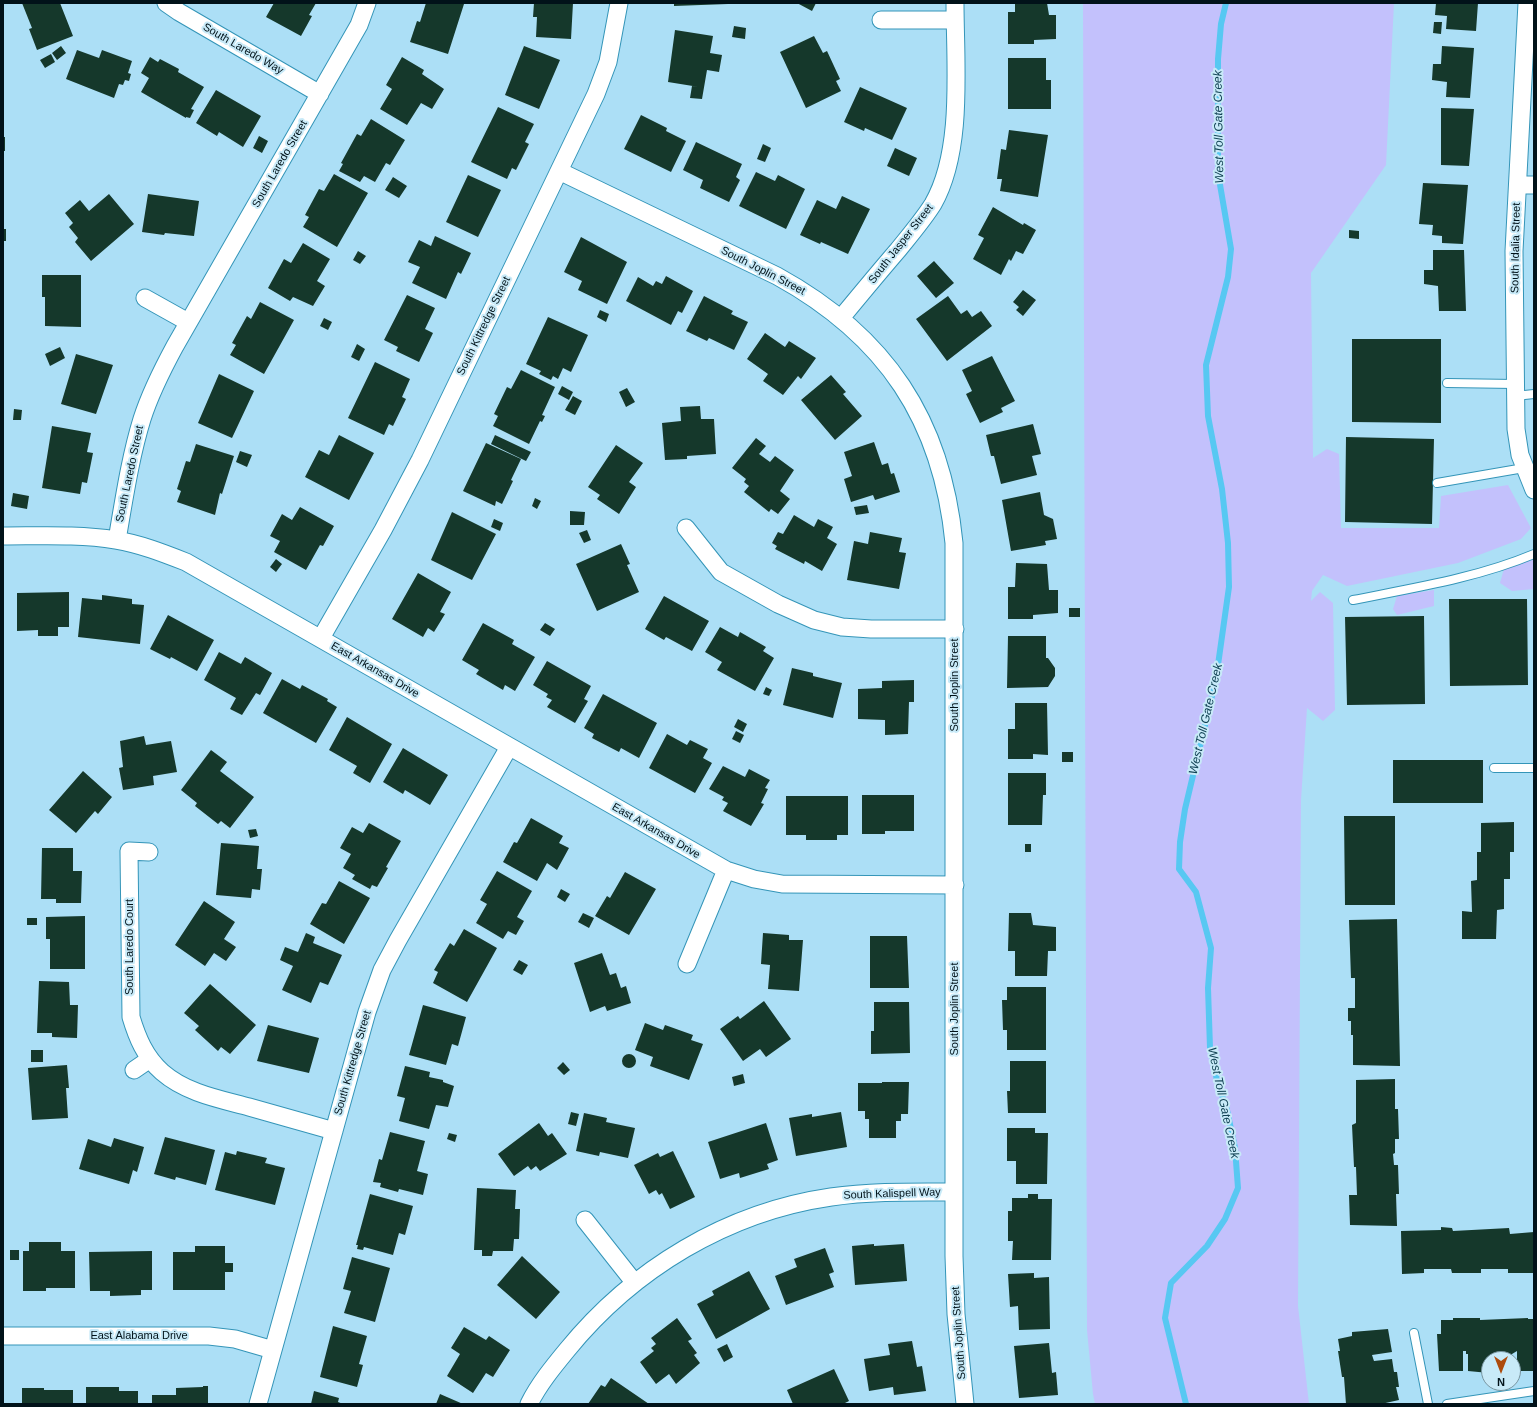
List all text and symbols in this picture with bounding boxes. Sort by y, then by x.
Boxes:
street label: South Laredo Way [200,21,286,77]
water label: West Toll Gate Creek [1211,70,1227,184]
street label: South Laredo Street [250,118,310,210]
street label: South Jasper Street [866,202,936,286]
street label: South Idalia Street [1509,203,1523,293]
street label: South Joplin Street [719,244,807,298]
street label: South Kittredge Street [454,274,514,378]
street label: South Laredo Street [113,424,147,524]
street label: East Arkansas Drive [329,639,421,701]
street label: South Joplin Street [948,639,962,731]
water label: West Toll Gate Creek [1186,662,1226,776]
street label: East Arkansas Drive [610,800,702,862]
street label: South Laredo Court [123,899,137,995]
street label: South Joplin Street [948,963,962,1055]
street label: South Kittredge Street [332,1009,374,1117]
water label: West Toll Gate Creek [1204,1046,1242,1160]
street label: South Kalispell Way [843,1186,941,1202]
street label: South Joplin Street [949,1286,969,1380]
street label: East Alabama Drive [90,1329,188,1343]
north arrow [1481,1351,1521,1391]
text: N [1497,1376,1505,1388]

